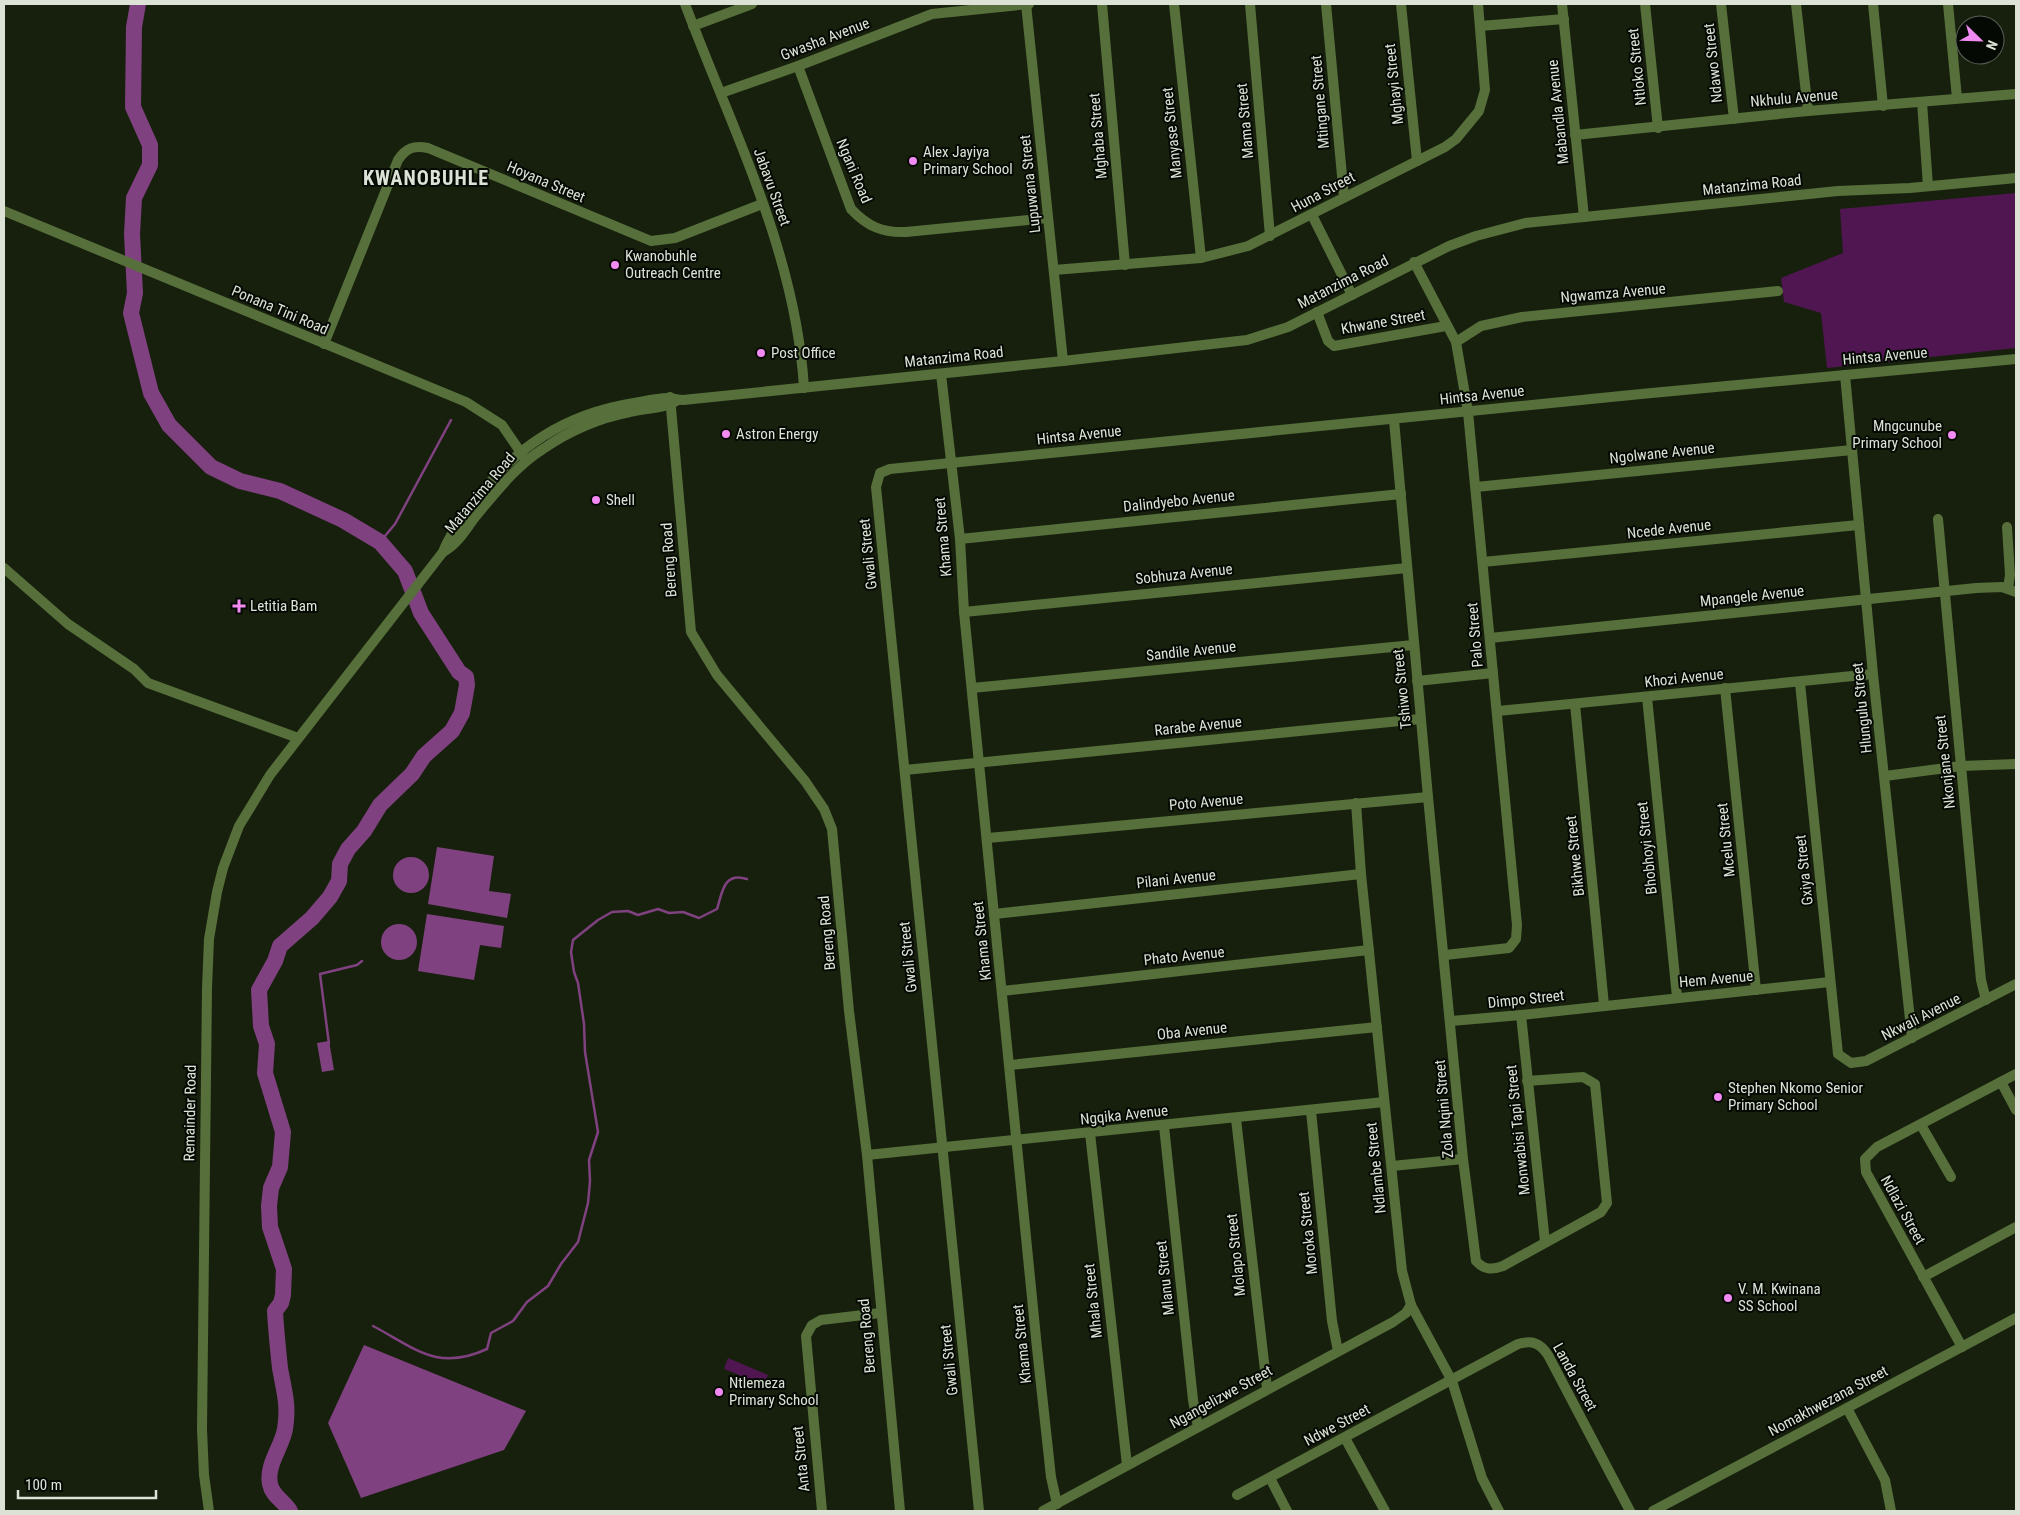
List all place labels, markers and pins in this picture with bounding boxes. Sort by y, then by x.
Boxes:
place label: Alex Jayiya Primary School [923,143,1013,178]
marker: Alex Jayiya Primary School [907,155,919,167]
place label: Kwanobuhle Outreach Centre [625,247,721,282]
marker: Kwanobuhle Outreach Centre [609,259,621,271]
place label: Post Office [771,344,836,362]
marker: Post Office [755,347,767,359]
place label: Mngcunube Primary School [1852,417,1942,452]
place label: Astron Energy [736,425,818,443]
marker: Astron Energy [720,428,732,440]
marker: Mngcunube Primary School [1946,429,1958,441]
place label: Shell [606,491,635,509]
marker: Shell [590,494,602,506]
place label: Letitia Bam [250,597,317,615]
marker: Letitia Bam [232,599,246,613]
place label: Stephen Nkomo Senior Primary School [1728,1079,1864,1114]
marker: Stephen Nkomo Senior Primary School [1712,1091,1724,1103]
place label: V. M. Kwinana SS School [1738,1280,1821,1315]
marker: V. M. Kwinana SS School [1722,1292,1734,1304]
place label: Ntlemeza Primary School [729,1374,819,1409]
marker: Ntlemeza Primary School [713,1386,725,1398]

